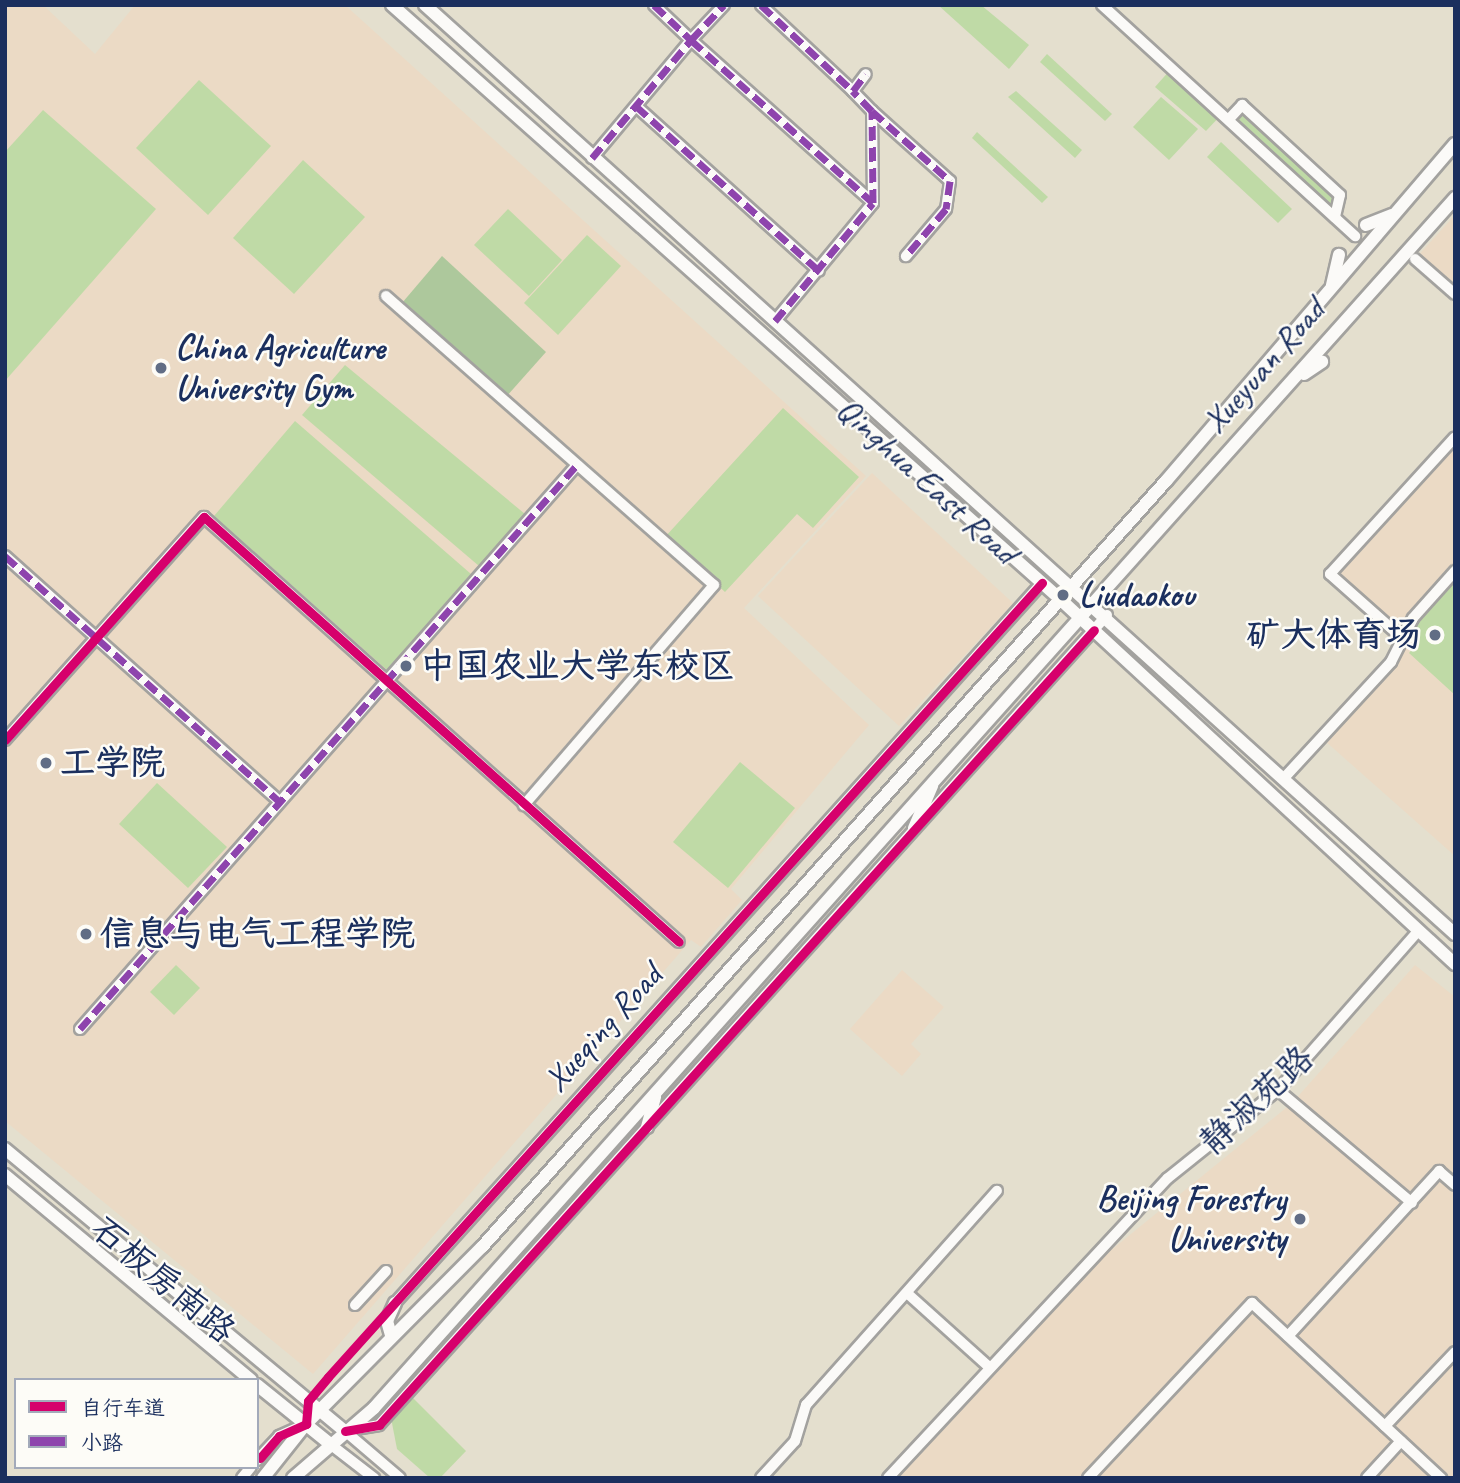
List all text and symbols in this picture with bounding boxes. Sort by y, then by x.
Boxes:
street label: Xueyuan Road [1194,290,1334,442]
place label: China Agriculture University Gym [175,327,385,409]
marker: China Agriculture University Gym [153,360,169,376]
street label: Qinghua East Road [828,389,1026,573]
place label: Liudaokou [1079,574,1194,616]
marker: Liudaokou [1053,585,1073,605]
place label: 矿大体育场 [1246,614,1421,656]
marker: 矿大体育场 [1427,627,1443,643]
place label: 中国农业大学东校区 [420,645,735,687]
marker: 中国农业大学东校区 [398,658,414,674]
place label: 工学院 [60,742,165,784]
marker: 工学院 [38,755,54,771]
place label: 信息与电气工程学院 [100,913,415,955]
marker: 信息与电气工程学院 [78,926,94,942]
street label: Xueqing Road [535,956,671,1100]
street label: 静淑苑路 [1191,1037,1323,1163]
place label: Beijing Forestry University [1097,1178,1286,1260]
street label: 石板房南路 [82,1208,244,1352]
marker: Beijing Forestry University [1292,1211,1308,1227]
legend [14,1378,259,1469]
text: 自行车道 [81,1395,165,1421]
text: 小路 [81,1430,123,1456]

